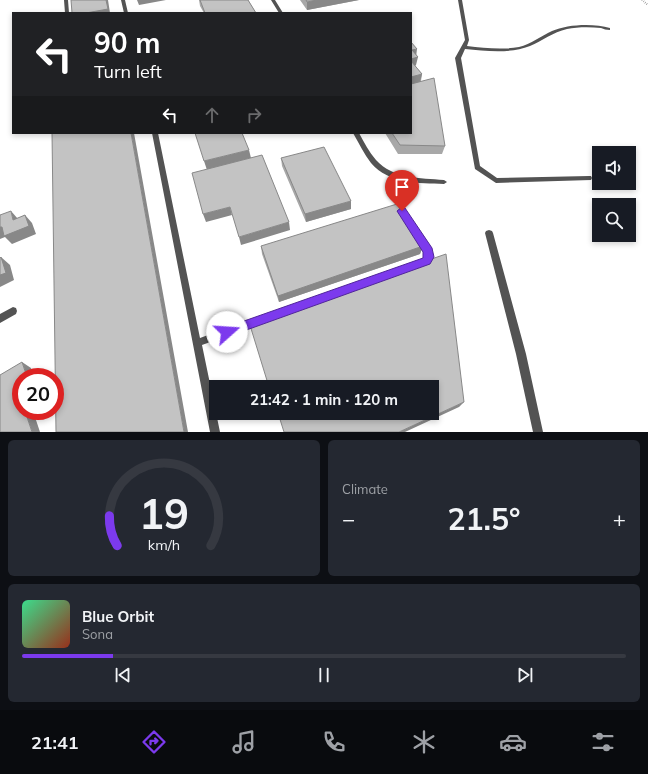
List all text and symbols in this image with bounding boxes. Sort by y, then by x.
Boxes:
text: 90 m [94,25,160,60]
icon: left [28,28,80,80]
text: Turn left [94,60,162,83]
icon: left [159,104,181,126]
icon: ahead [201,104,223,126]
icon: right [243,104,265,126]
map controls [592,146,636,242]
button: sound [592,146,636,190]
pin [385,170,419,211]
icon: arrive [391,176,413,198]
button: search [592,198,636,242]
position arrow [206,311,248,353]
speed limit sign: 20 [12,368,64,420]
text: 21:42 · 1 min · 120 m [250,390,398,409]
text: Climate [342,481,388,497]
text: 19 [139,487,189,539]
text: 21.5° [448,500,520,538]
text: − [342,505,355,533]
text: + [613,505,626,533]
text: km/h [148,536,180,554]
text: Blue Orbit [82,607,154,626]
text: Sona [82,626,113,642]
icon: previous [112,664,134,686]
icon: pause [313,664,335,686]
icon: next [514,664,536,686]
icon: directions [140,728,168,756]
icon: music [230,728,258,756]
icon: phone [320,728,348,756]
icon: climate [410,728,438,756]
icon: car [499,728,527,756]
icon: filters [589,728,617,756]
text: 21:41 [31,731,79,754]

